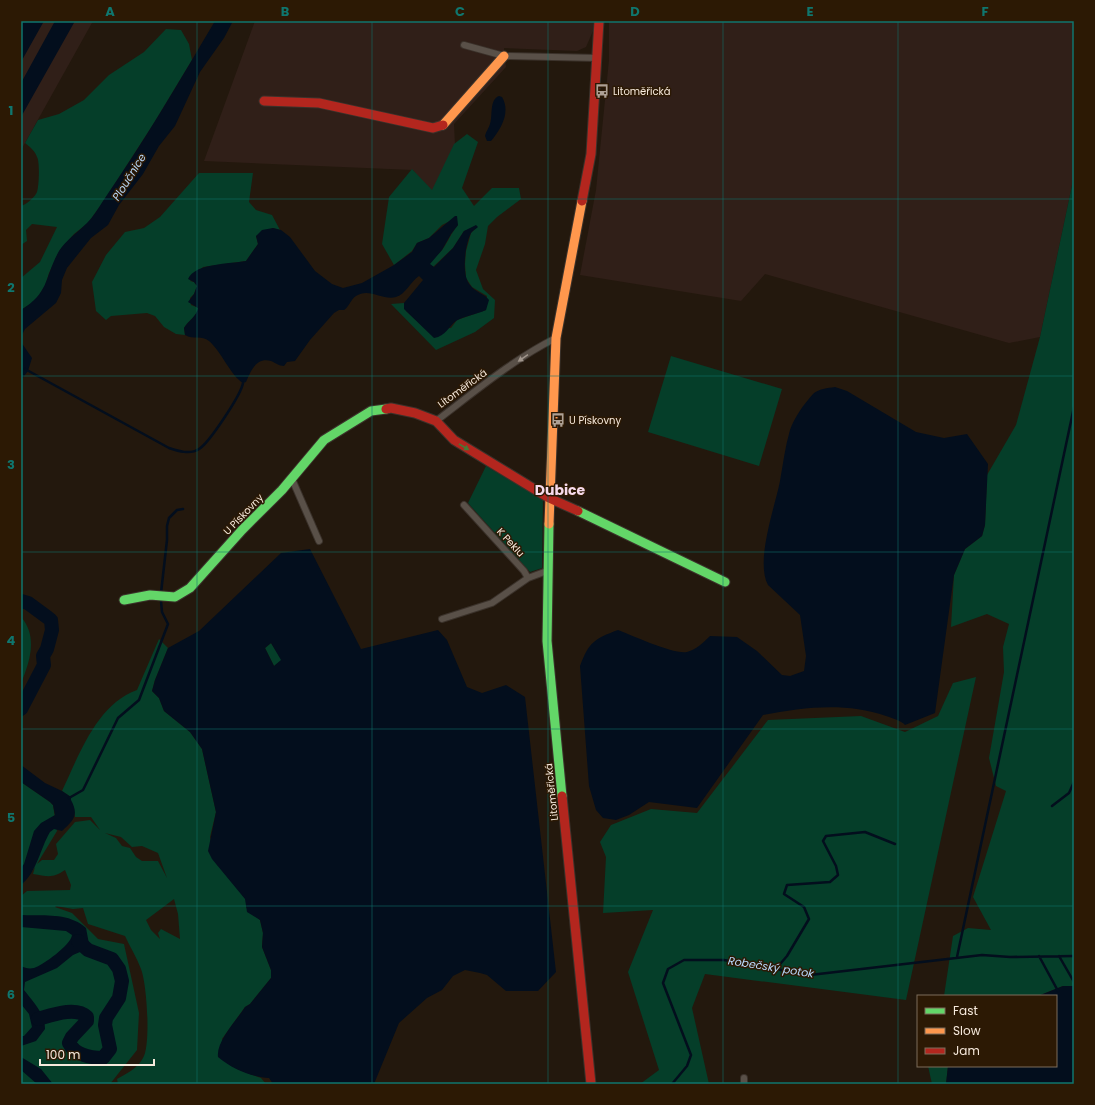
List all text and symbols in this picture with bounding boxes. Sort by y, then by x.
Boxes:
text: A [105,2,115,21]
text: B [281,2,290,21]
text: C [455,2,465,21]
text: D [630,2,640,21]
text: E [806,2,814,21]
text: F [981,2,989,21]
bus stop icon: Litoměřická [594,83,610,99]
place label: Litoměřická [613,84,671,99]
text: 1 [9,101,13,120]
water label: Ploučnice [108,150,150,204]
text: 2 [7,278,15,297]
one-way arrow [517,355,529,362]
street label: Litoměřická [435,365,490,411]
bus stop icon: U Pískovny [550,412,566,428]
place label: U Pískovny [569,413,621,428]
one-way arrow [459,443,470,451]
text: 3 [7,455,15,474]
district label: Dubice [535,480,586,500]
street label: U Pískovny [220,490,267,538]
street label: K Peklu [493,525,528,560]
text: 4 [7,631,16,650]
street label: Litoměřická [541,763,562,821]
text: 5 [7,808,15,827]
water label: Robečský potok [727,952,816,982]
text: 6 [7,985,15,1004]
legend [917,995,1057,1067]
text: Fast [953,1002,978,1019]
text: Slow [953,1022,981,1039]
scale bar [40,1041,154,1067]
text: Jam [953,1042,980,1059]
text: 100 m [46,1046,80,1063]

